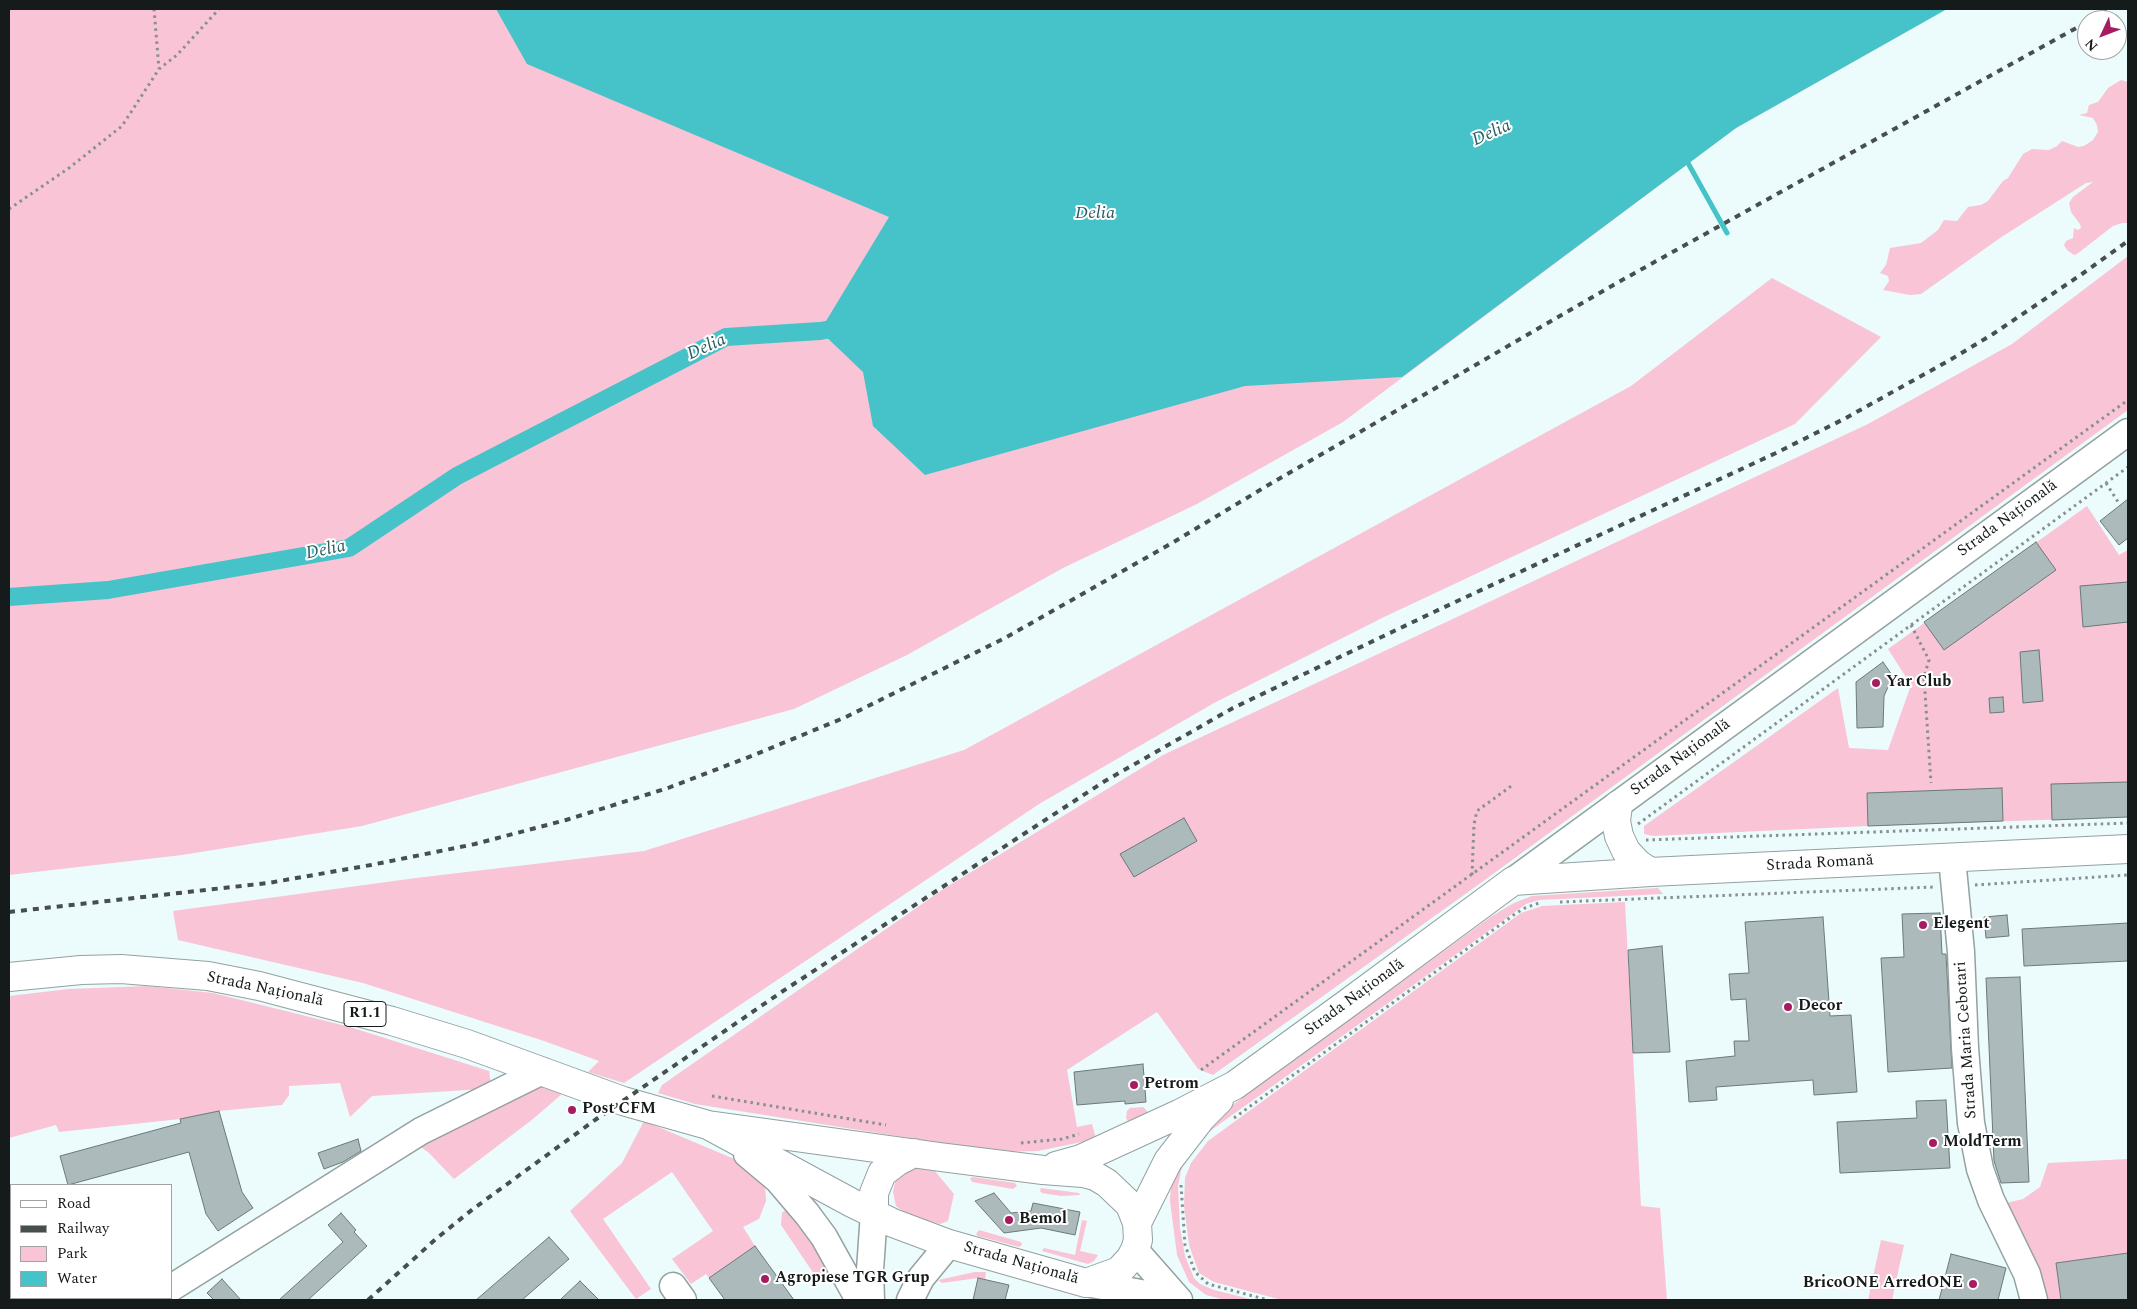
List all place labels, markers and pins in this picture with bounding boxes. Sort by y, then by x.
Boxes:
place label: Yar Club [1886,673,1951,693]
marker: Yar Club [1870,677,1882,689]
place label: Elegent [1933,915,1990,935]
marker: Elegent [1917,919,1929,931]
place label: Decor [1798,997,1842,1017]
marker: Decor [1782,1001,1794,1013]
place label: Petrom [1144,1075,1199,1095]
marker: Petrom [1128,1079,1140,1091]
place label: Post CFM [582,1100,656,1120]
marker: Post CFM [566,1104,578,1116]
place label: MoldTerm [1943,1133,2022,1153]
marker: MoldTerm [1927,1137,1939,1149]
place label: Bemol [1019,1210,1067,1230]
marker: Bemol [1003,1214,1015,1226]
place label: Agropiese TGR Grup [775,1269,930,1289]
marker: Agropiese TGR Grup [759,1273,771,1285]
place label: BricoONE ArredONE [1803,1274,1963,1294]
marker: BricoONE ArredONE [1967,1278,1979,1290]

